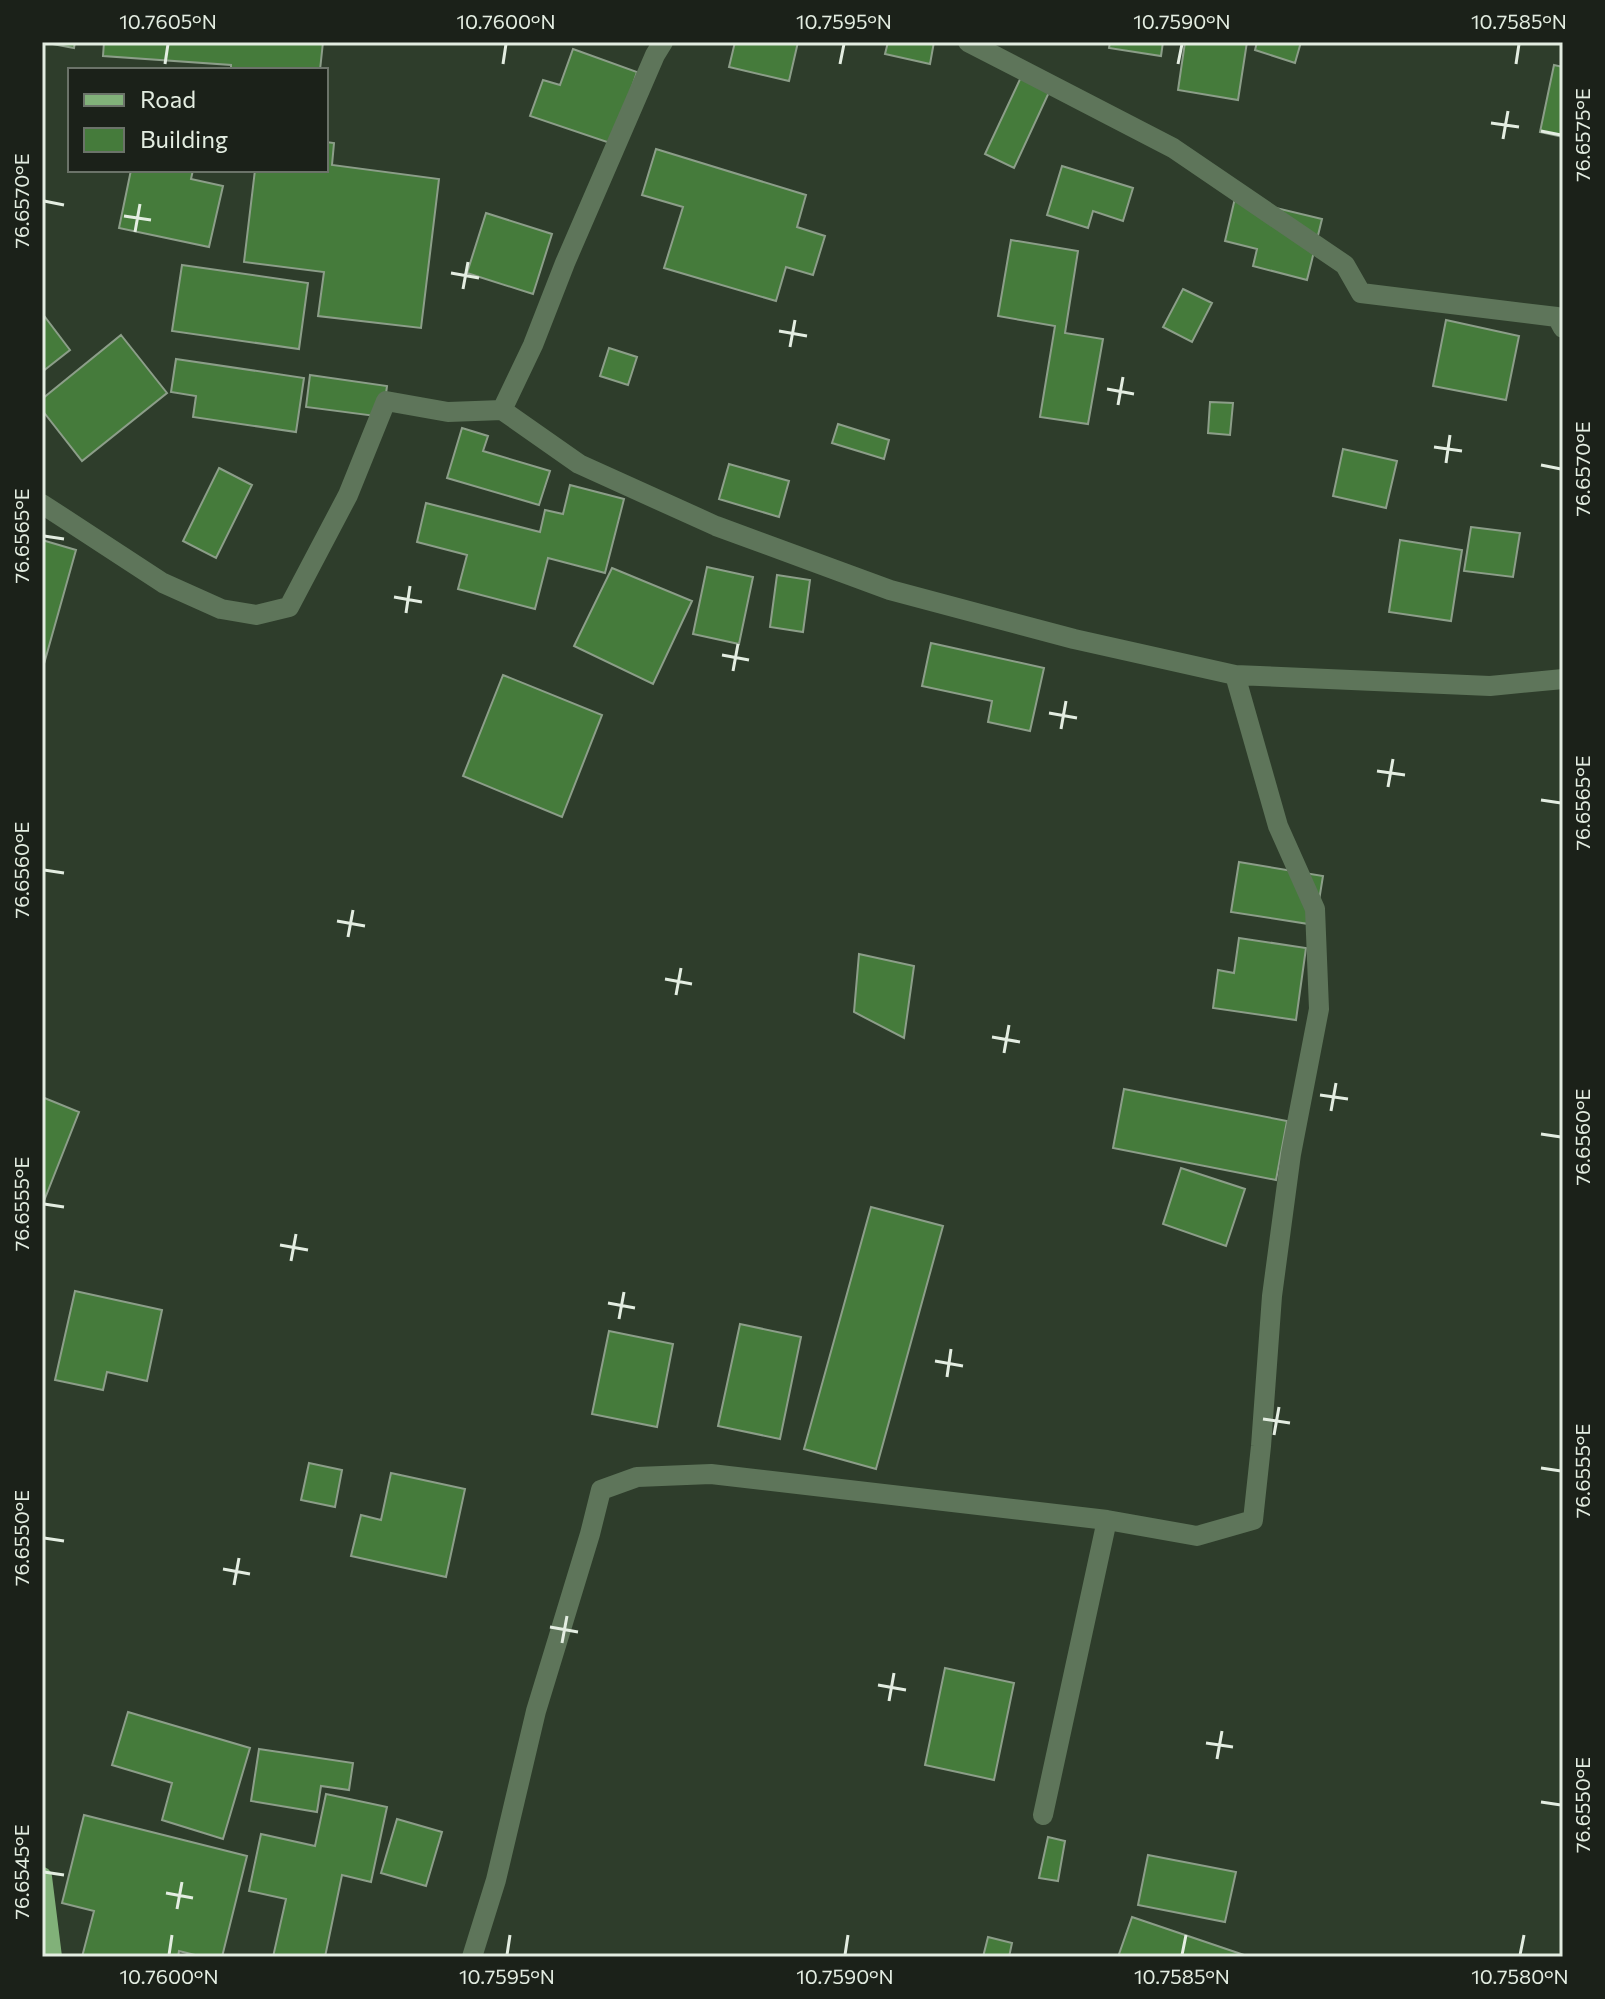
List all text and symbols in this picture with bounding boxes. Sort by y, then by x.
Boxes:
text: 10.7605°N [119,9,217,33]
text: 10.7600°N [457,9,555,33]
text: 10.7595°N [796,9,892,33]
text: 10.7590°N [1133,9,1231,33]
text: 10.7585°N [1471,9,1567,33]
legend [68,68,328,172]
text: Road [140,84,196,113]
text: 76.6575°E [1570,88,1594,182]
text: Building [140,124,228,153]
text: 76.6570°E [9,153,33,249]
text: 76.6570°E [1570,421,1594,517]
text: 76.6565°E [9,488,33,584]
text: 76.6565°E [1570,755,1594,851]
text: 76.6560°E [9,822,33,918]
text: 76.6560°E [1570,1089,1594,1185]
text: 76.6555°E [9,1157,33,1251]
text: 76.6555°E [1570,1424,1594,1518]
text: 76.6550°E [9,1490,33,1586]
text: 76.6550°E [1570,1757,1594,1853]
text: 76.6545°E [9,1824,33,1920]
text: 10.7600°N [120,1964,218,1988]
text: 10.7595°N [459,1964,555,1988]
text: 10.7590°N [796,1964,894,1988]
text: 10.7585°N [1134,1964,1230,1988]
text: 10.7580°N [1471,1964,1569,1988]

